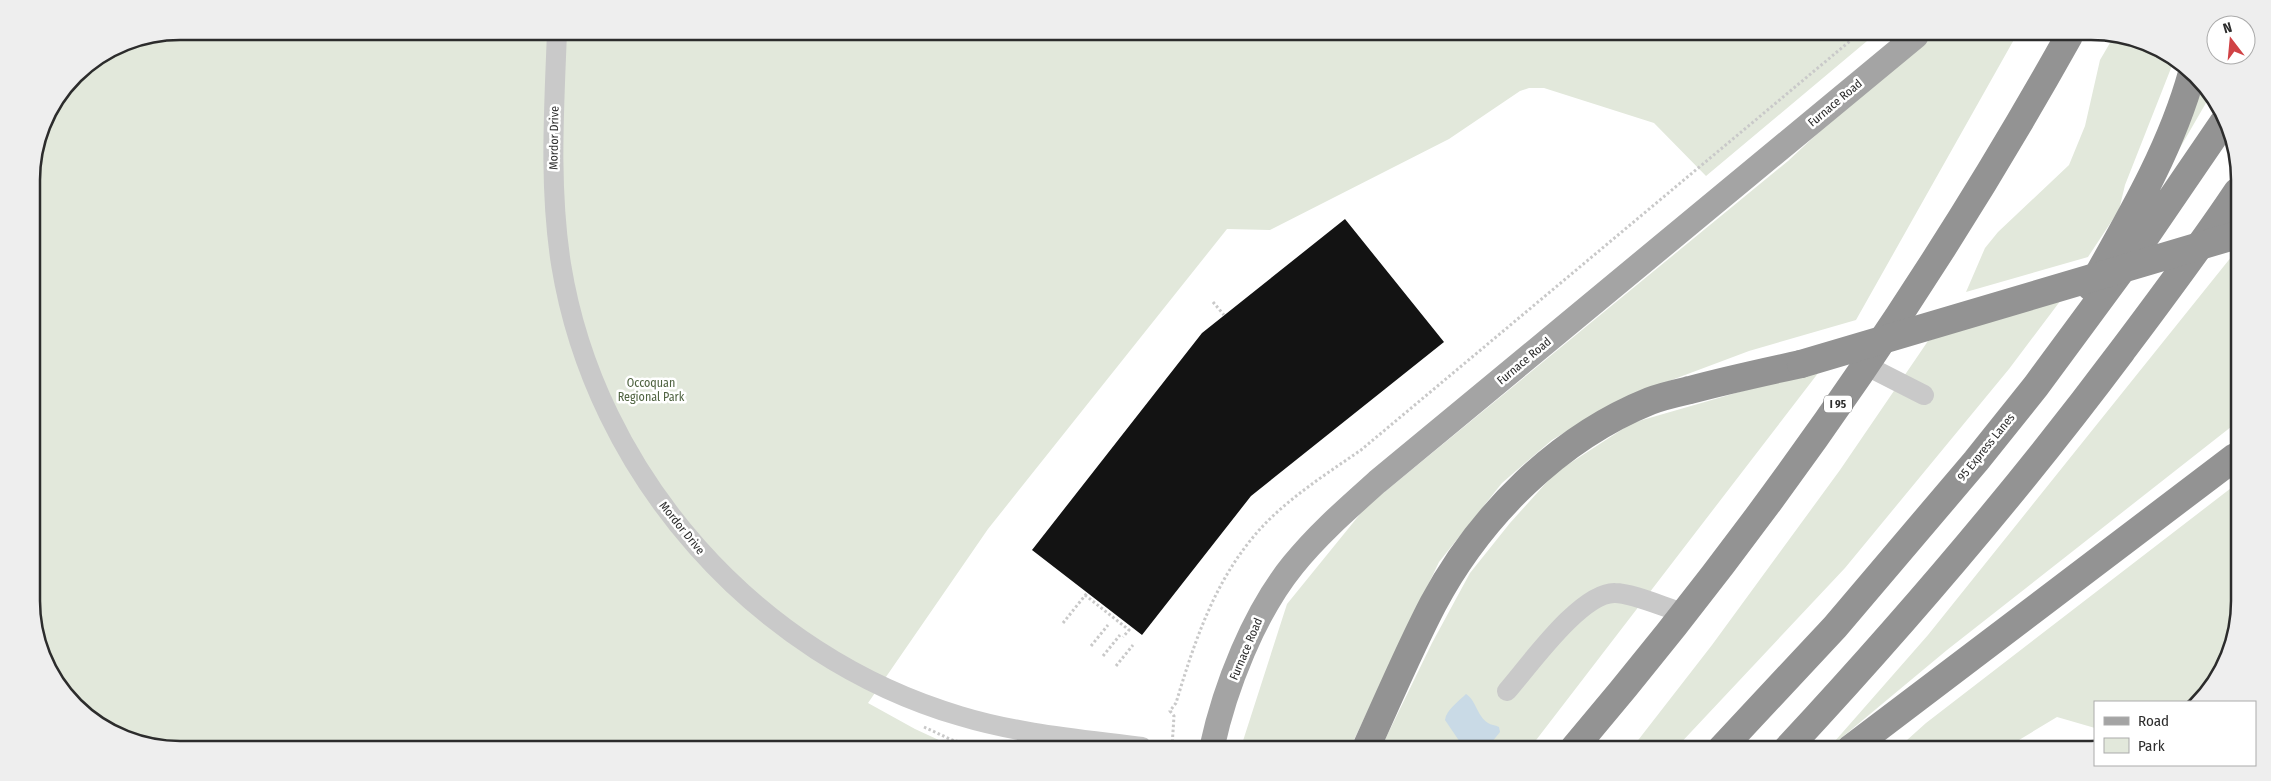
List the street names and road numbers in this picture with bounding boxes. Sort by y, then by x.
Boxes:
street label: Furnace Road [1805,76,1865,130]
street label: Mordor Drive [546,106,562,170]
street label: Furnace Road [1494,334,1554,388]
road number: I 95 [1824,396,1852,412]
street label: 95 Express Lanes [1955,410,2017,484]
street label: Mordor Drive [656,499,708,557]
street label: Furnace Road [1227,616,1265,682]

